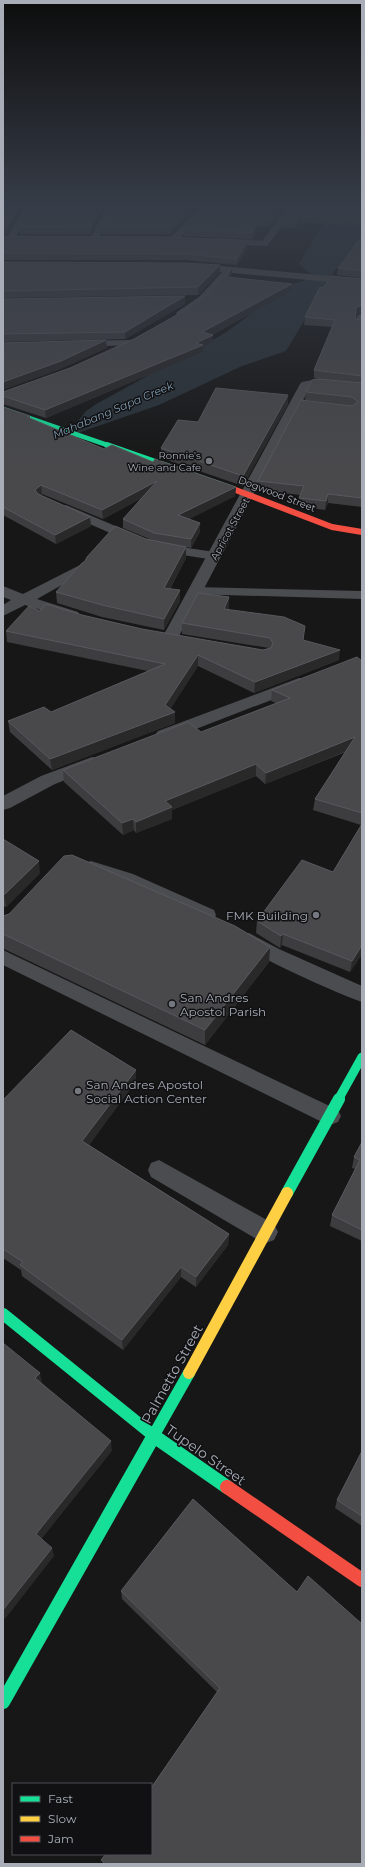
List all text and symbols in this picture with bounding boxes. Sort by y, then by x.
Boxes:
water label: Mahabang Sapa Creek [51,378,176,442]
place label: Ronnie's Wine and Cafe [128,449,201,474]
marker: Ronnie's Wine and Cafe [204,456,214,466]
street label: Dogwood Street [236,473,318,515]
street label: Apricot Street [208,496,252,562]
place label: FMK Building [226,908,308,923]
marker: FMK Building [311,910,321,920]
place label: San Andres Apostol Parish [180,990,266,1019]
marker: San Andres Apostol Parish [167,999,177,1009]
place label: San Andres Apostol Social Action Center [86,1077,207,1106]
marker: San Andres Apostol Social Action Center [73,1086,83,1096]
street label: Palmetto Street [137,1321,207,1427]
street label: Tupelo Street [162,1421,250,1489]
legend [12,1783,152,1855]
text: Fast [48,1791,73,1806]
text: Slow [48,1811,77,1826]
text: Jam [47,1831,74,1846]

